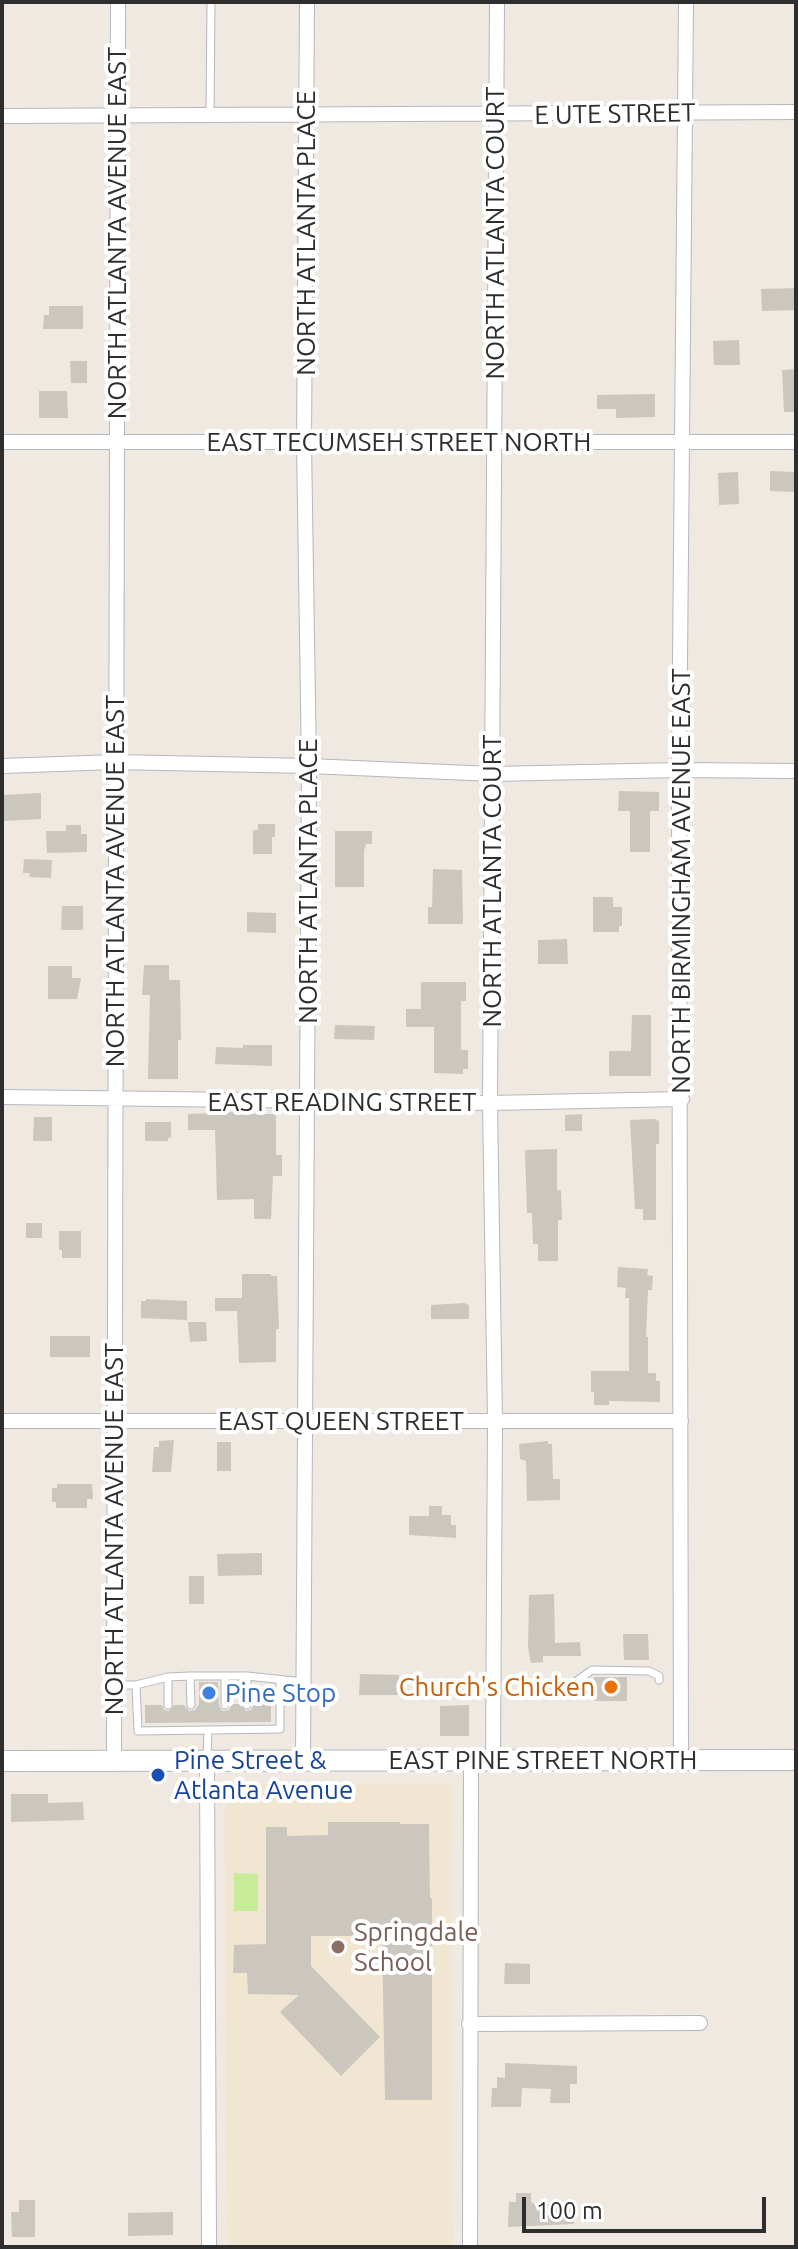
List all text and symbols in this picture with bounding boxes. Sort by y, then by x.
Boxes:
street label: NORTH ATLANTA AVENUE EAST [101,47,133,419]
street label: NORTH ATLANTA COURT [479,87,511,379]
street label: NORTH ATLANTA PLACE [290,90,322,376]
street label: E UTE STREET [534,97,696,131]
street label: EAST TECUMSEH STREET NORTH [207,426,591,458]
street label: NORTH BIRMINGHAM AVENUE EAST [665,668,697,1094]
street label: NORTH ATLANTA AVENUE EAST [99,695,131,1067]
street label: NORTH ATLANTA COURT [476,735,508,1027]
street label: NORTH ATLANTA PLACE [292,738,324,1024]
street label: EAST READING STREET [207,1086,477,1118]
street label: NORTH ATLANTA AVENUE EAST [98,1343,130,1715]
street label: EAST QUEEN STREET [218,1405,464,1437]
place label: Church's Chicken [399,1671,595,1703]
place label: Pine Stop [225,1677,336,1709]
marker: Church's Chicken [602,1678,620,1696]
marker: Pine Stop [200,1684,218,1702]
place label: Pine Street & Atlanta Avenue [174,1744,353,1806]
street label: EAST PINE STREET NORTH [389,1744,697,1776]
marker: Pine Street & Atlanta Avenue [149,1766,167,1784]
place label: Springdale School [354,1916,479,1978]
marker: Springdale School [329,1938,347,1956]
scale bar [526,2181,770,2231]
text: 100 m [536,2197,603,2224]

